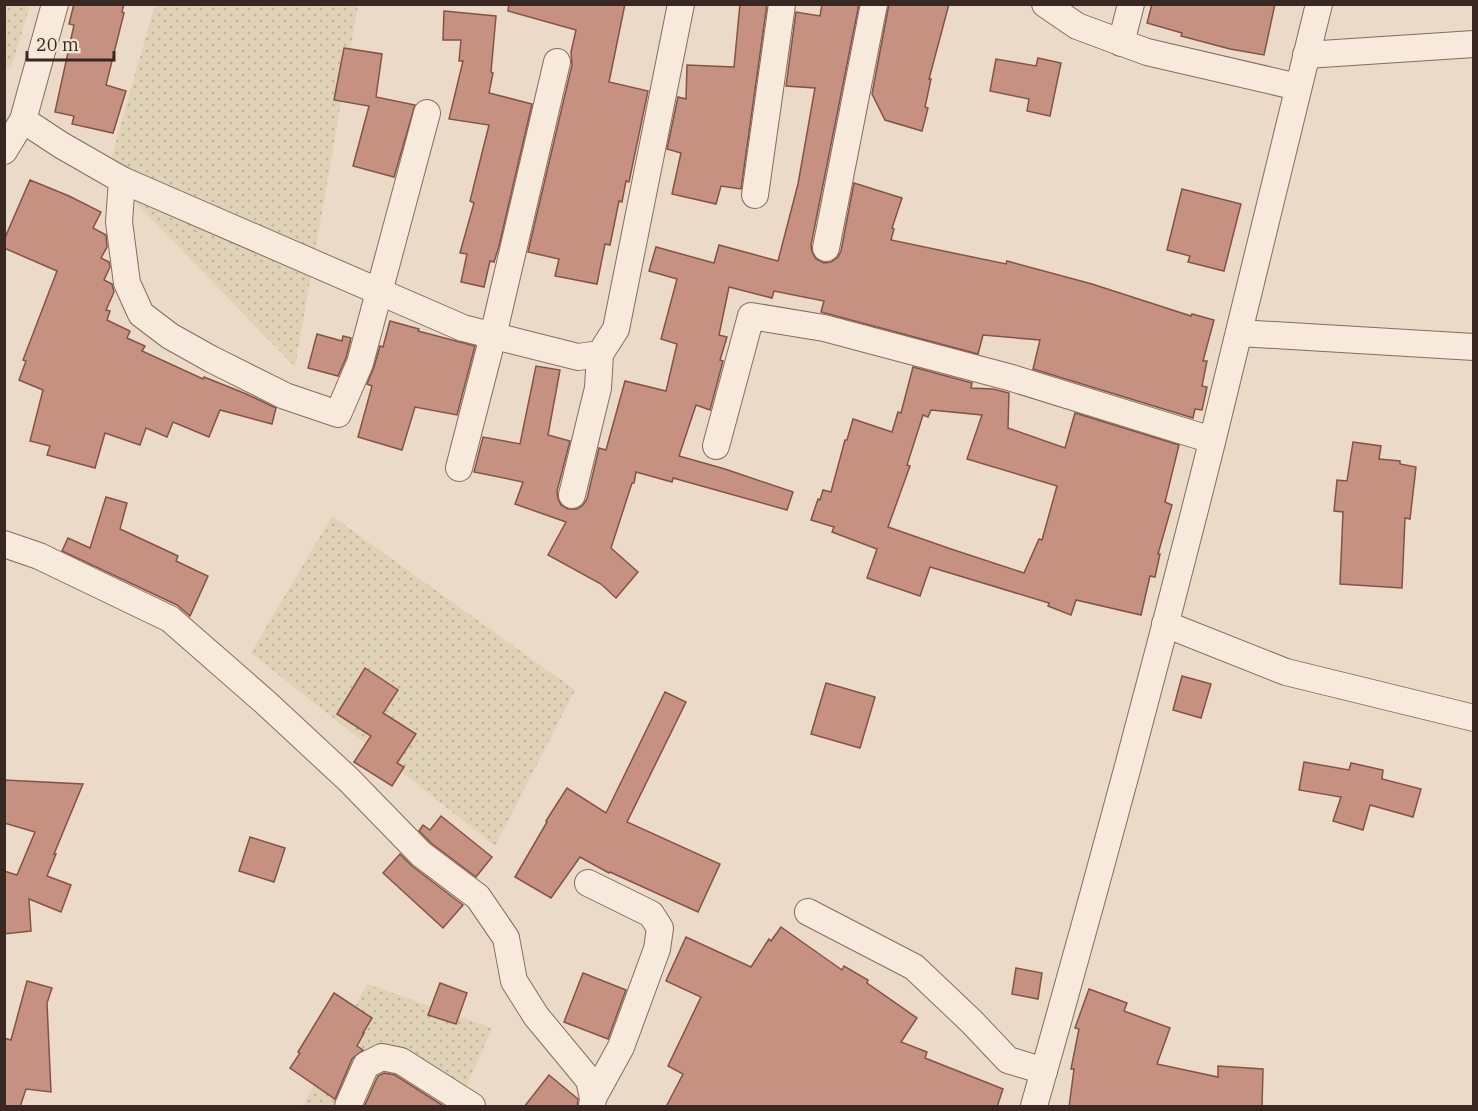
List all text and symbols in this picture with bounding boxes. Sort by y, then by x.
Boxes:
scale bar [27,24,114,62]
text: 20 m [36,33,79,56]

